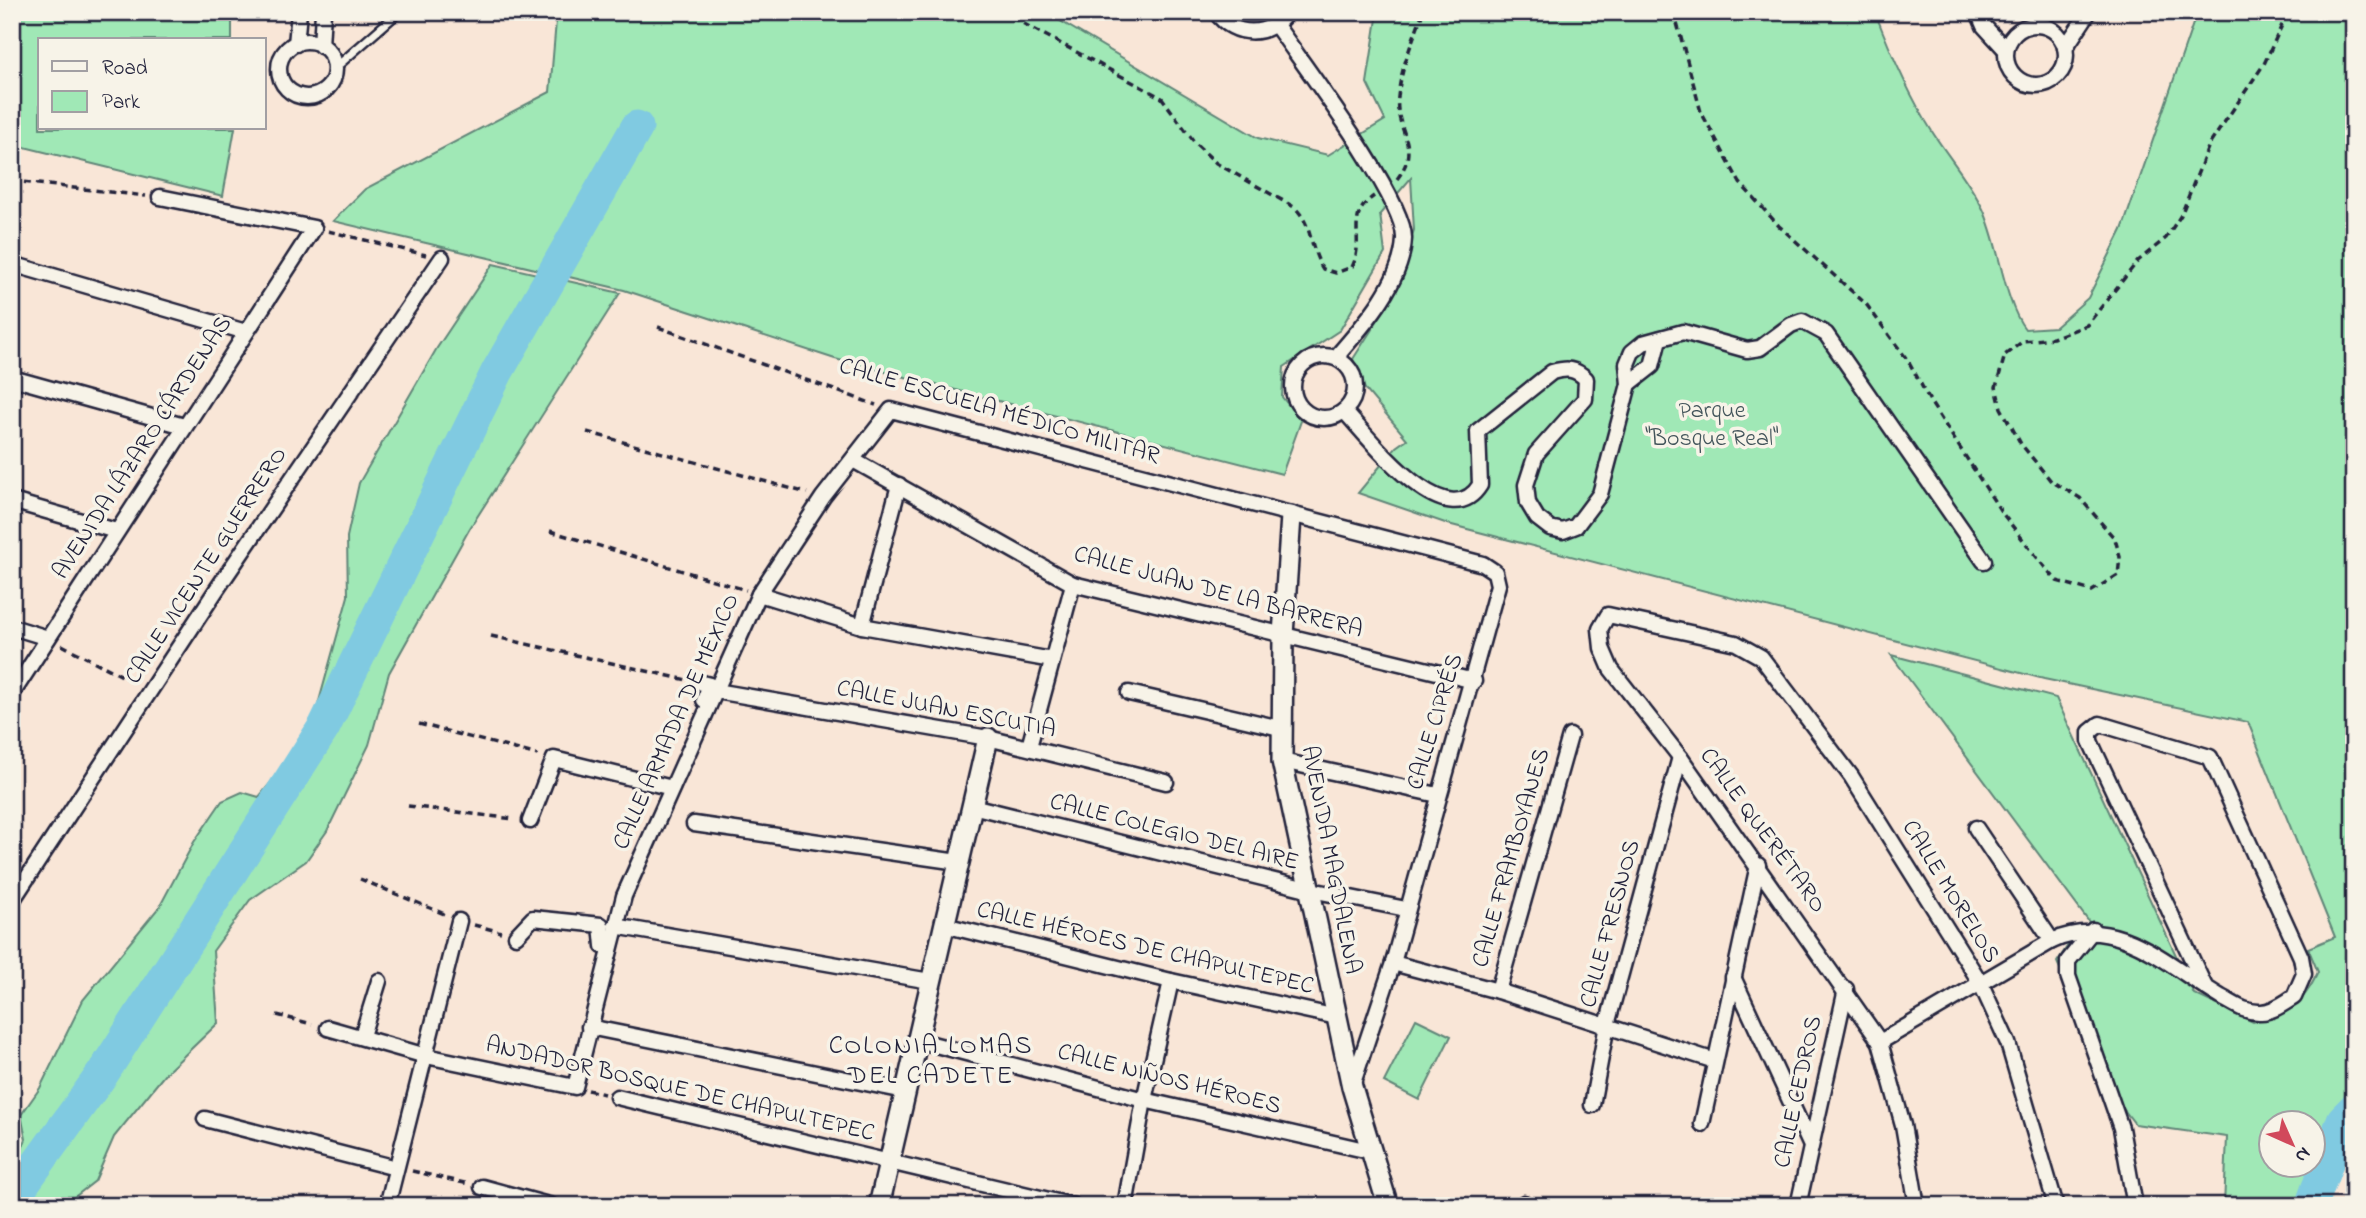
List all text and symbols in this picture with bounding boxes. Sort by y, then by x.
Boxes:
legend [38,38,266,130]
text: Road [102,54,148,84]
text: Park [102,88,141,118]
street label: AVENIDA LÁZARO CÁRDENAS [44,309,242,587]
street label: CALLE ESCUELA MÉDICO MILITAR [835,349,1164,475]
park label: Parque "Bosque Real" [1645,394,1779,457]
street label: CALLE VICENTE GUERRERO [117,441,297,691]
street label: CALLE JUAN DE LA BARRERA [1070,538,1366,648]
street label: CALLE ARMADA DE MÉXICO [605,588,749,856]
street label: CALLE CIPRÉS [1399,650,1473,794]
street label: CALLE JUAN ESCUTIA [833,672,1059,748]
street label: CALLE QUERÉTARO [1690,741,1834,921]
street label: AVENIDA MAGDALENA [1291,743,1369,977]
street label: CALLE FRAMBOYANES [1464,744,1560,972]
street label: CALLE COLEGIO DEL AIRE [1046,785,1302,881]
street label: CALLE MORELOS [1892,814,2008,970]
street label: CALLE FRESNOS [1572,836,1650,1012]
street label: CALLE HÉROES DE CHAPULTEPEC [973,893,1317,1005]
street label: CALLE CEDROS [1766,1013,1832,1171]
street label: ANDADOR BOSQUE DE CHAPULTEPEC [482,1028,878,1152]
district label: COLONIA LOMAS DEL CADETE [829,1028,1033,1096]
street label: CALLE NIÑOS HÉROES [1054,1035,1284,1125]
north arrow [2258,1110,2328,1180]
text: N [2288,1140,2316,1168]

